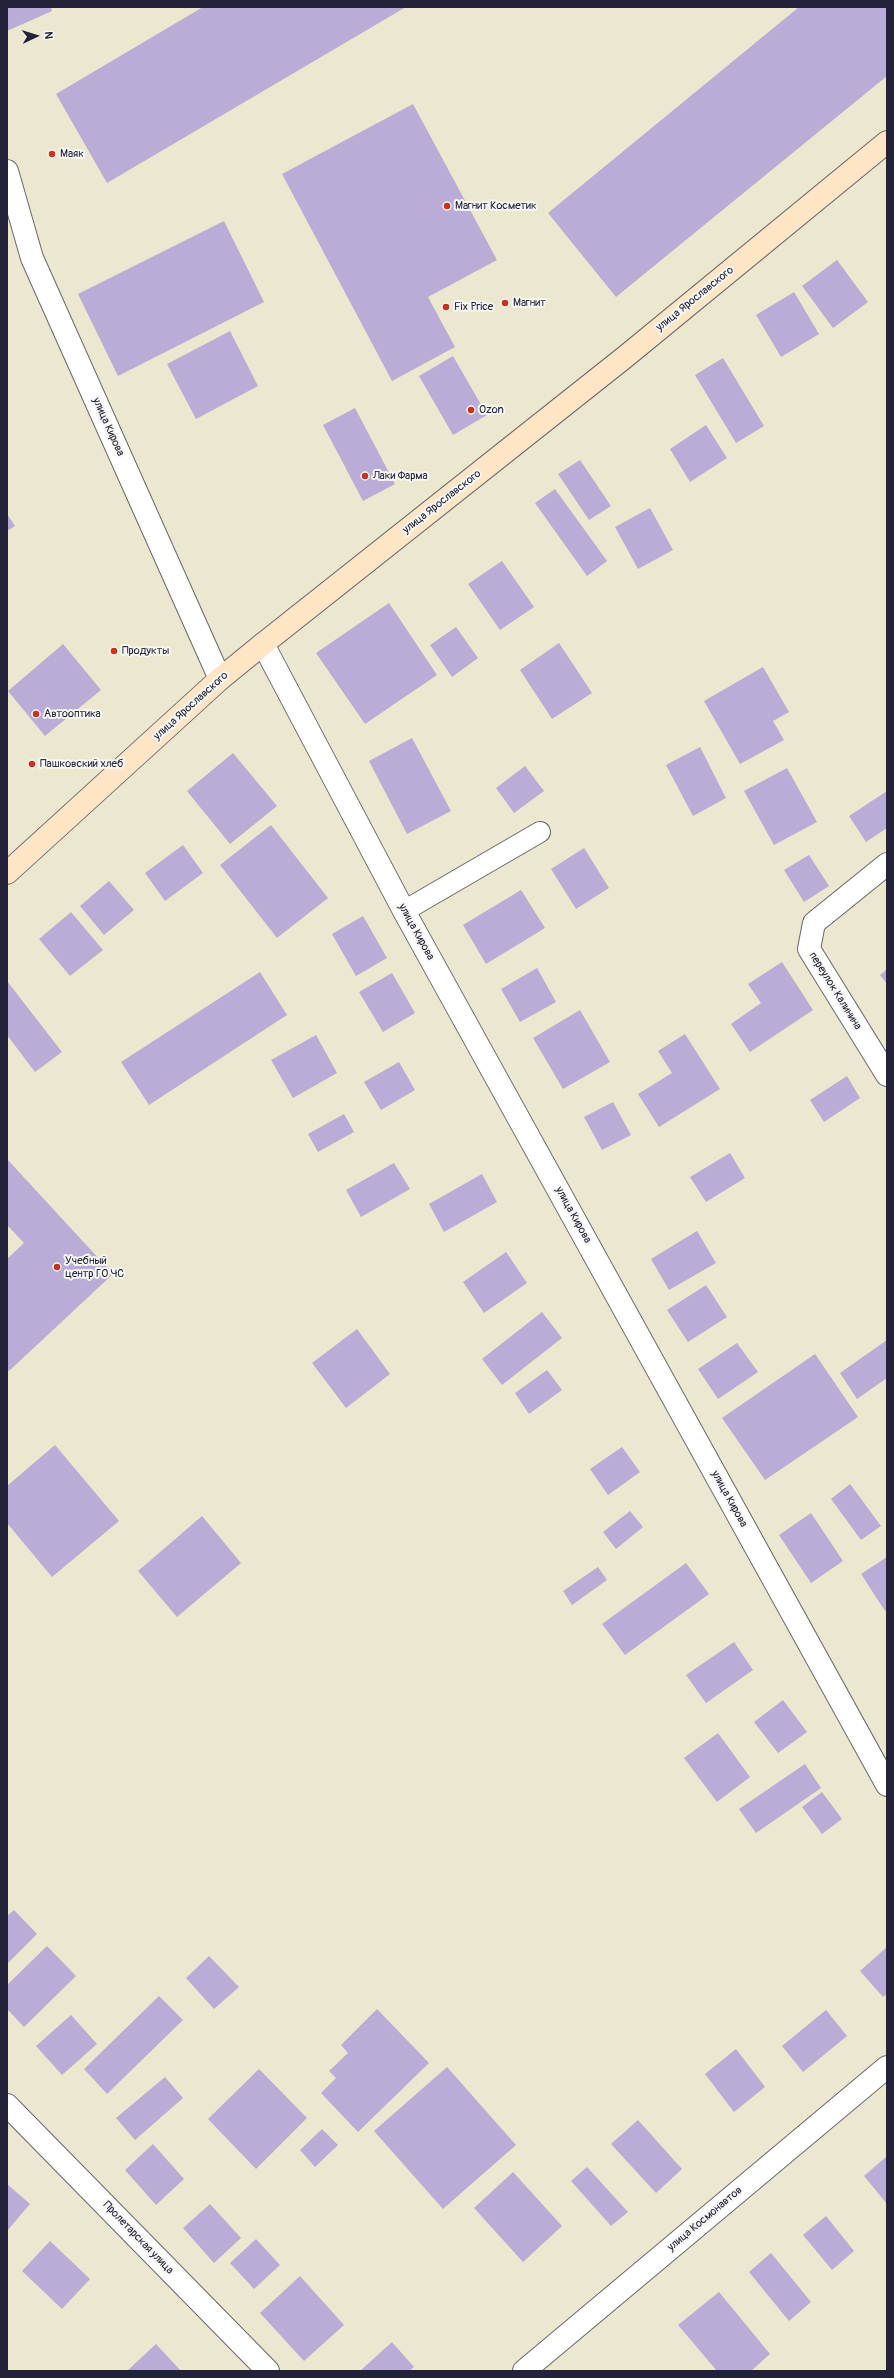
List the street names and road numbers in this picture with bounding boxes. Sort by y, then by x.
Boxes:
street label: улица Ярославского [654,264,736,334]
street label: улица Кирова [89,396,127,458]
street label: улица Ярославского [400,467,484,537]
street label: улица Ярославского [151,669,231,743]
street label: улица Кирова [395,901,437,963]
street label: переулок Калинина [806,950,864,1032]
street label: улица Кирова [552,1184,594,1246]
street label: улица Кирова [708,1468,750,1530]
street label: улица Космонавтов [665,2184,745,2254]
street label: Пролетарская улица [100,2199,176,2277]

